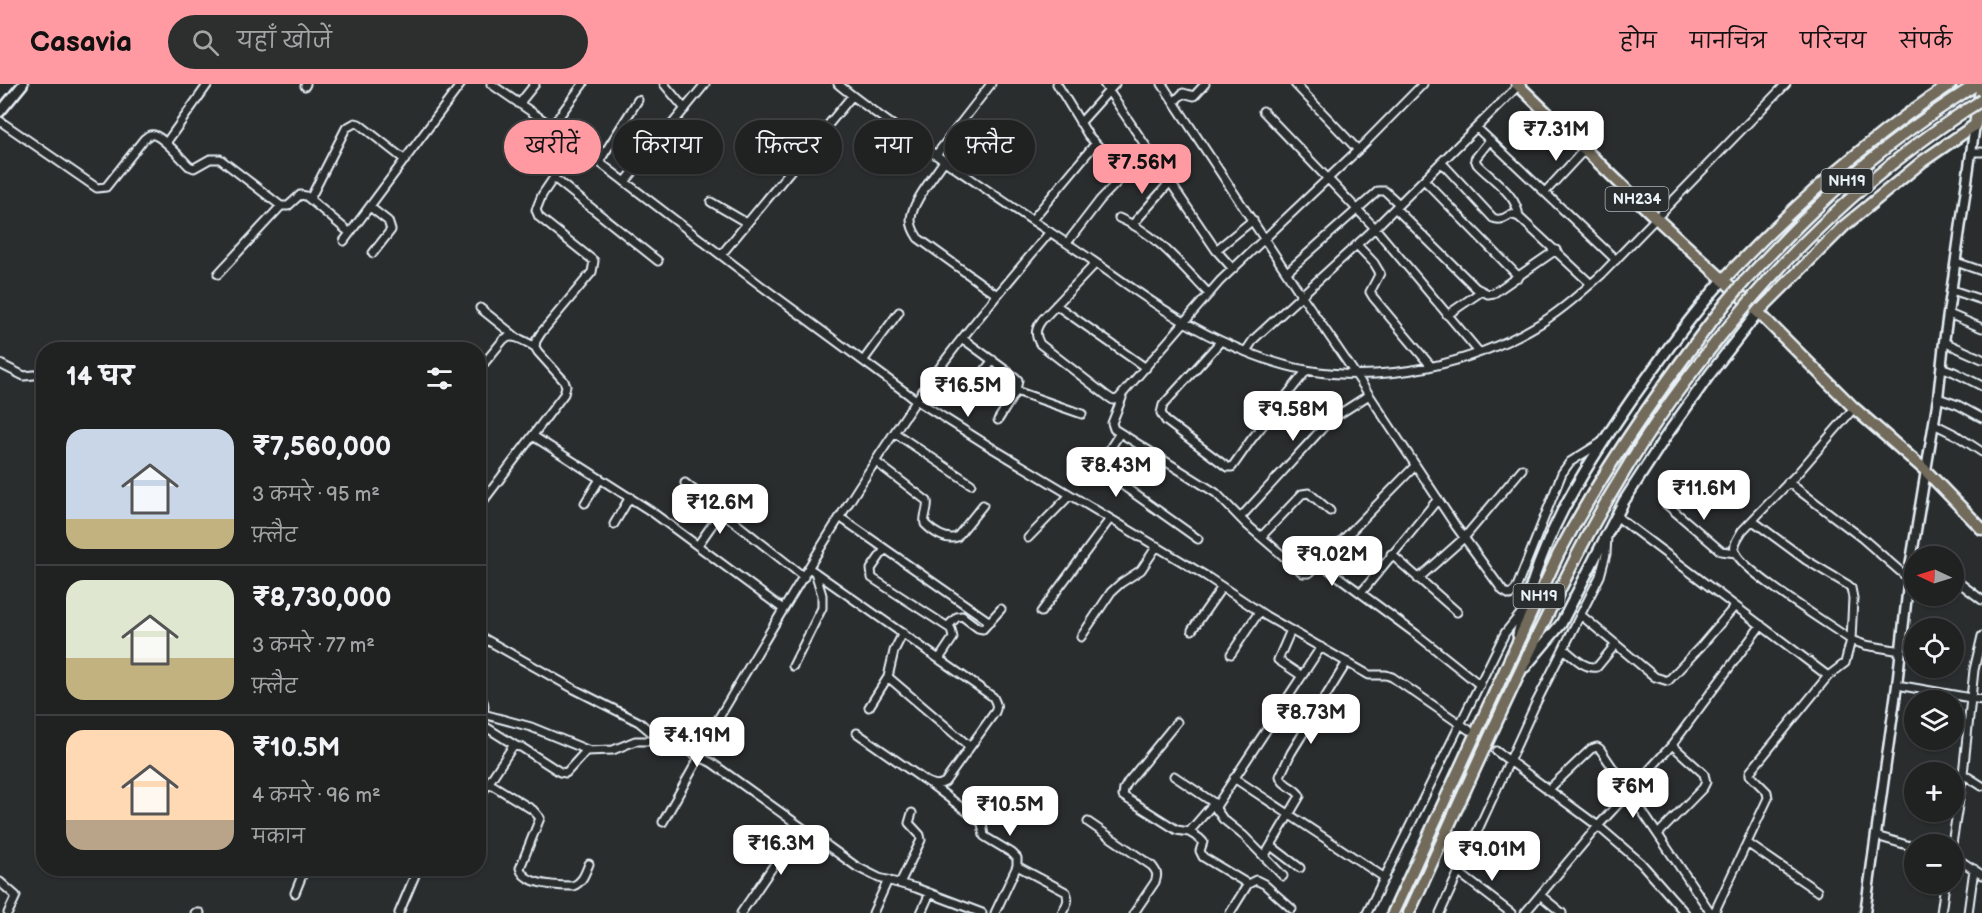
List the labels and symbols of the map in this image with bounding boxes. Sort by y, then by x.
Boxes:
pin: ₹7.31M [1507,111,1605,162]
pin: ₹7.56M [1093,144,1191,195]
road number: NH19 [1822,169,1872,193]
road number: NH234 [1606,187,1668,211]
pin: ₹16.5M [919,367,1017,418]
pin: ₹9.58M [1244,391,1342,442]
pin: ₹8.43M [1067,447,1165,498]
pin: ₹11.6M [1655,470,1753,521]
pin: ₹12.6M [671,484,769,535]
pin: ₹9.02M [1283,536,1381,587]
north arrow [1904,546,1964,606]
road number: NH19 [1514,584,1564,608]
pin: ₹8.73M [1262,694,1360,745]
pin: ₹4.19M [648,717,746,768]
pin: ₹6M [1604,768,1662,819]
pin: ₹10.5M [961,786,1059,837]
pin: ₹16.3M [732,825,830,876]
pin: ₹9.01M [1443,831,1541,882]

